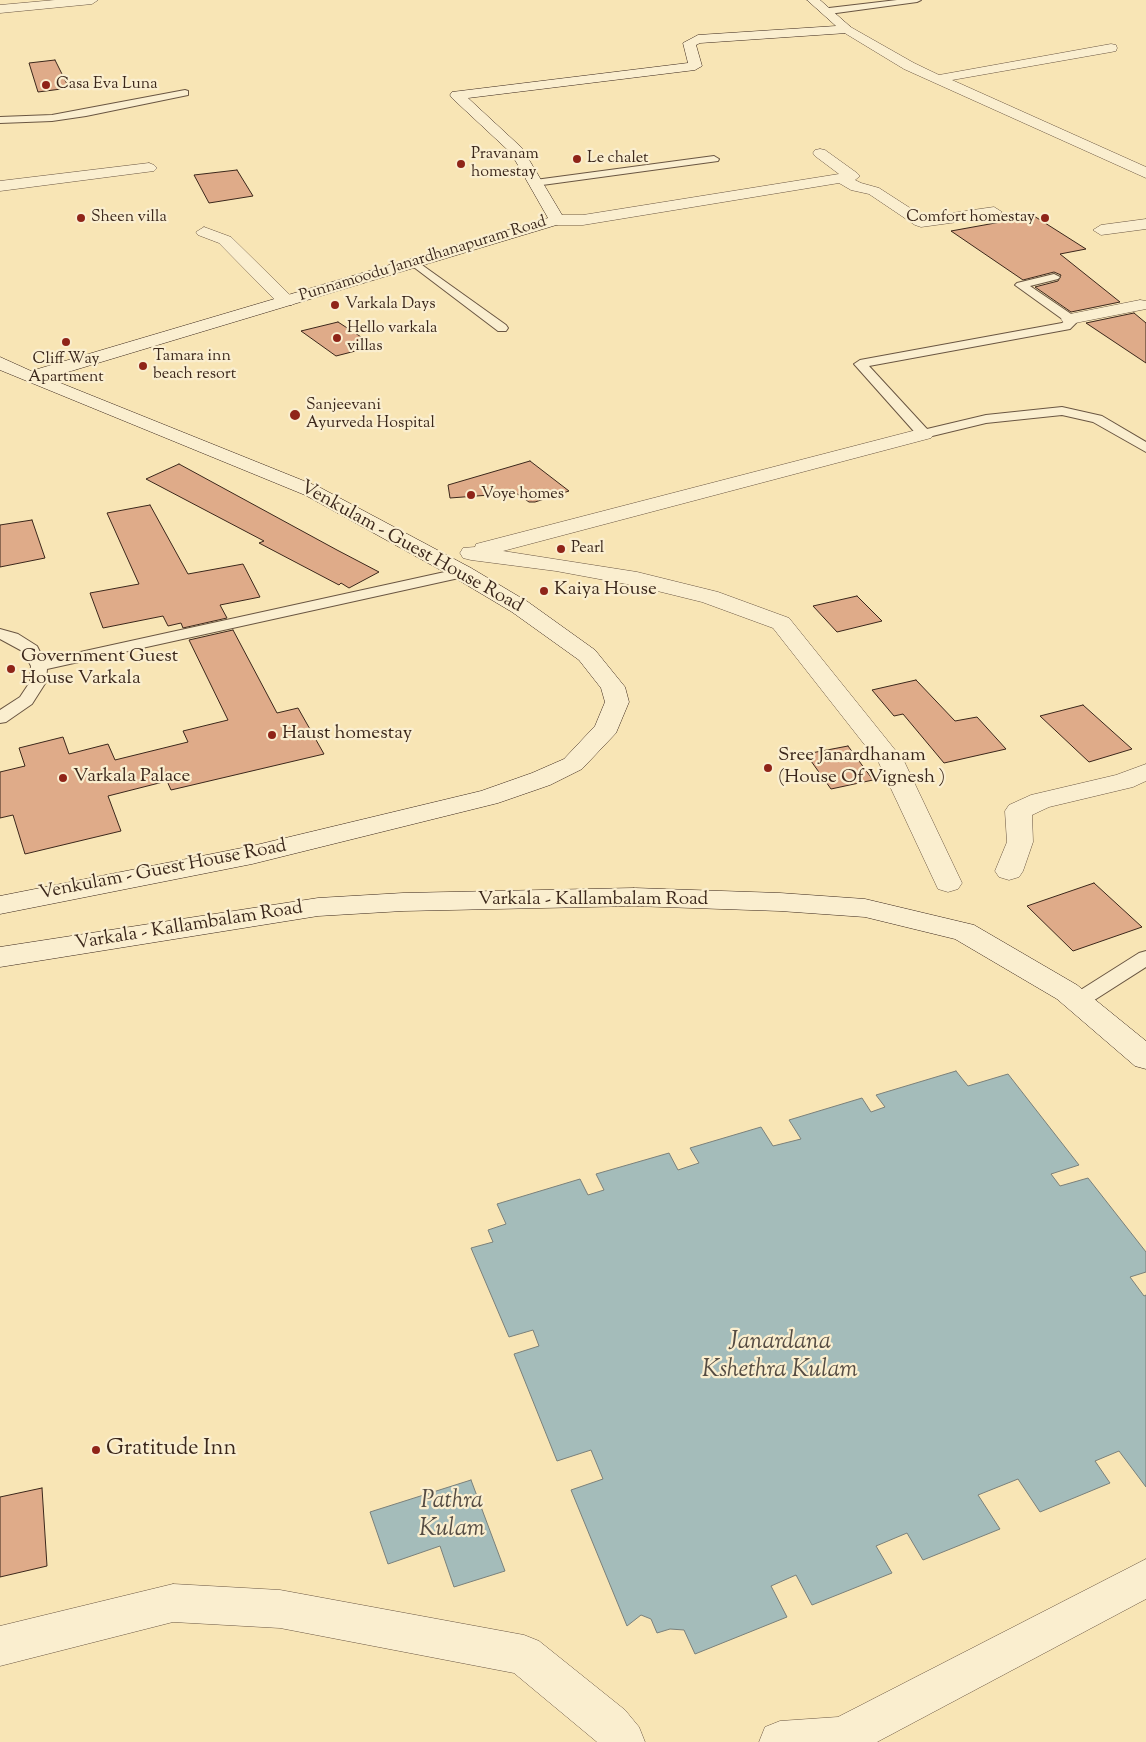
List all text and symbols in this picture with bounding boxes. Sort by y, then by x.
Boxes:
place label: Casa Eva Luna [56,75,158,95]
marker: Casa Eva Luna [40,79,52,91]
place label: Pravanam homestay [471,145,539,183]
place label: Le chalet [587,149,649,169]
marker: Le chalet [571,153,583,165]
marker: Pravanam homestay [455,158,467,170]
place label: Sheen villa [91,208,167,228]
place label: Comfort homestay [906,208,1035,228]
marker: Sheen villa [75,212,87,224]
marker: Comfort homestay [1039,212,1051,224]
street label: Punnamoodu Janardhanapuram Road [297,213,549,307]
place label: Varkala Days [345,295,435,315]
marker: Varkala Days [329,299,341,311]
place label: Hello varkala villas [347,319,437,357]
marker: Hello varkala villas [331,332,343,344]
marker: Cliff Way Apartment [60,336,72,348]
place label: Tamara inn beach resort [153,347,236,385]
place label: Cliff Way Apartment [28,350,104,388]
marker: Tamara inn beach resort [137,360,149,372]
place label: Sanjeevani Ayurveda Hospital [306,396,435,434]
marker: Sanjeevani Ayurveda Hospital [288,408,302,422]
street label: Venkulam - Guest House Road [295,477,527,619]
place label: Voye homes [481,485,564,505]
marker: Voye homes [465,489,477,501]
place label: Pearl [571,539,604,559]
marker: Pearl [555,543,567,555]
place label: Kaiya House [554,580,657,602]
marker: Kaiya House [538,585,550,597]
place label: Government Guest House Varkala [21,647,178,691]
marker: Government Guest House Varkala [5,663,17,675]
place label: Haust homestay [282,724,412,746]
marker: Haust homestay [266,729,278,741]
place label: Sree Janardhanam (House Of Vignesh ) [778,746,945,790]
marker: Sree Janardhanam (House Of Vignesh ) [762,762,774,774]
place label: Varkala Palace [73,767,190,789]
marker: Varkala Palace [57,772,69,784]
street label: Venkulam - Guest House Road [37,836,289,906]
street label: Varkala - Kallambalam Road [478,890,708,912]
street label: Varkala - Kallambalam Road [73,898,305,956]
water label: Janardana Kshethra Kulam [702,1330,858,1386]
place label: Gratitude Inn [106,1437,236,1463]
marker: Gratitude Inn [90,1444,102,1456]
water label: Pathra Kulam [419,1489,485,1545]

